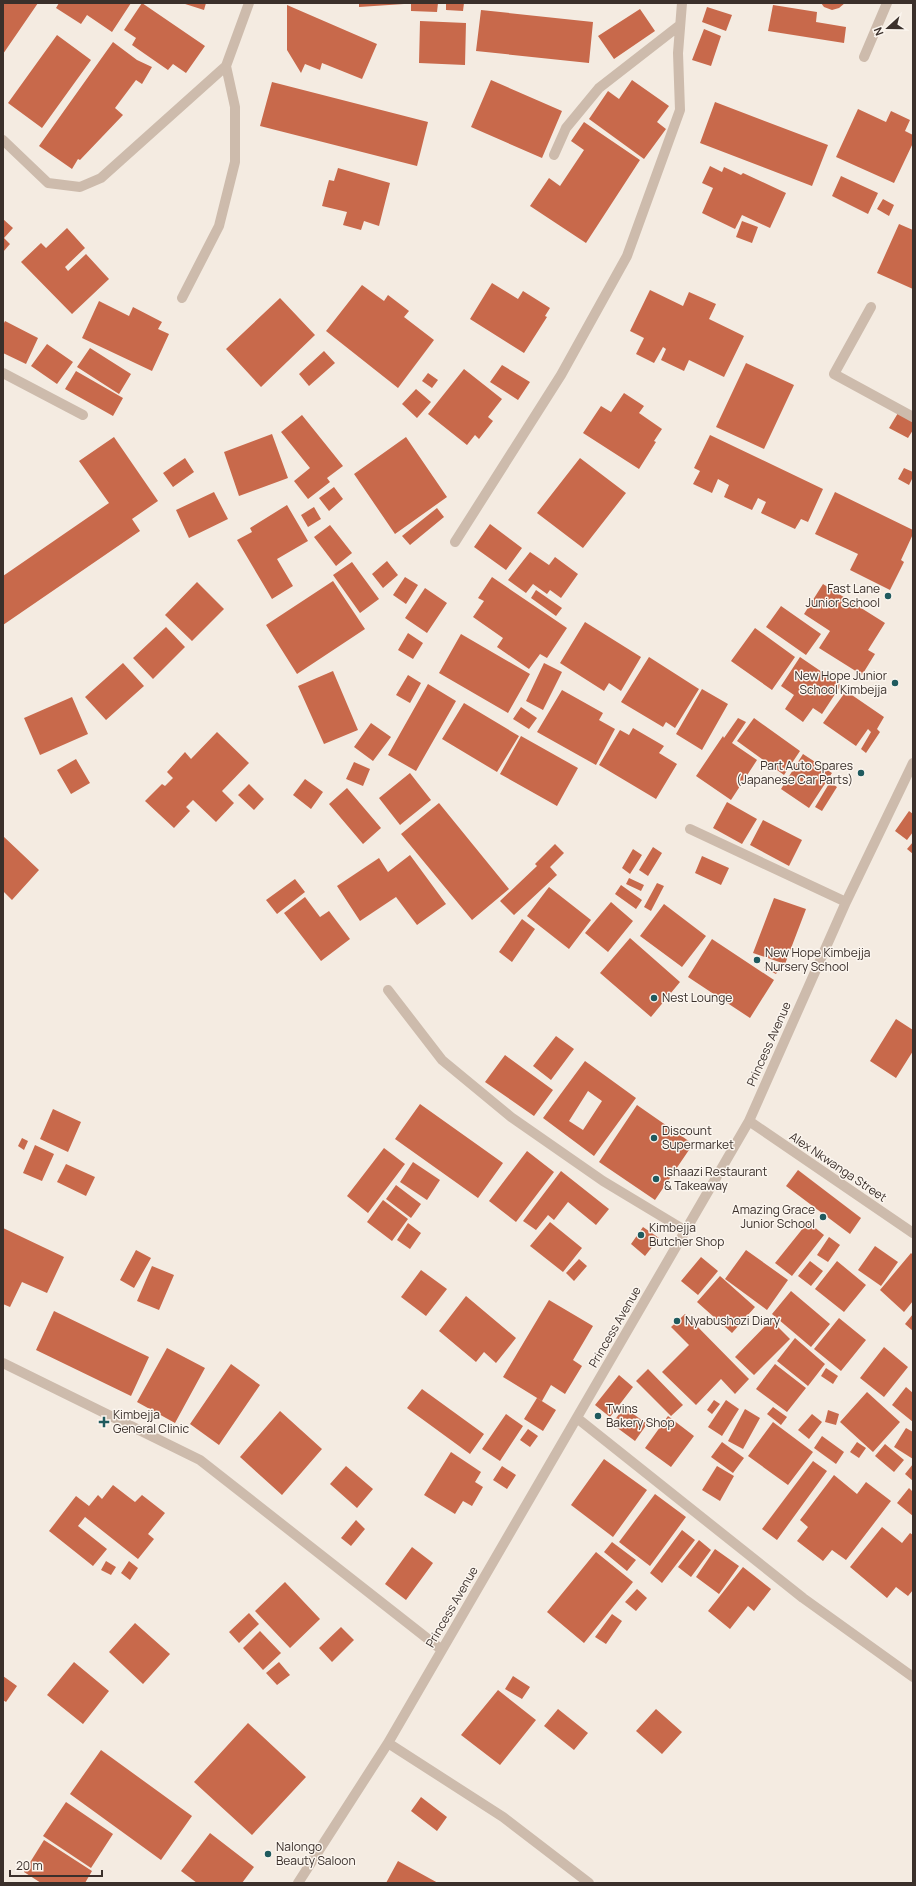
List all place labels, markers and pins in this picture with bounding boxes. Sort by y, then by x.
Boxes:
place label: Fast Lane Junior School [805,580,880,611]
marker: Fast Lane Junior School [883,591,893,601]
place label: New Hope Junior School Kimbejja [795,667,888,698]
marker: New Hope Junior School Kimbejja [890,678,900,688]
place label: Part Auto Spares (Japanese Car Parts) [736,757,853,788]
marker: Part Auto Spares (Japanese Car Parts) [856,768,866,778]
place label: New Hope Kimbejja Nursery School [765,944,870,975]
marker: New Hope Kimbejja Nursery School [752,955,762,965]
place label: Nest Lounge [662,989,732,1006]
marker: Nest Lounge [649,993,659,1003]
place label: Discount Supermarket [662,1122,734,1153]
marker: Discount Supermarket [649,1133,659,1143]
place label: Ishaazi Restaurant & Takeaway [664,1163,767,1194]
marker: Ishaazi Restaurant & Takeaway [651,1174,661,1184]
place label: Amazing Grace Junior School [732,1201,815,1232]
marker: Amazing Grace Junior School [818,1212,828,1222]
place label: Kimbejja Butcher Shop [649,1219,724,1250]
marker: Kimbejja Butcher Shop [636,1230,646,1240]
place label: Nyabushozi Diary [685,1312,781,1329]
marker: Nyabushozi Diary [672,1316,682,1326]
place label: Twins Bakery Shop [606,1400,675,1431]
place label: Kimbejja General Clinic [113,1406,189,1437]
marker: Twins Bakery Shop [593,1411,603,1421]
marker: Kimbejja General Clinic [98,1416,110,1428]
place label: Nalongo Beauty Saloon [276,1838,356,1869]
marker: Nalongo Beauty Saloon [263,1849,273,1859]

